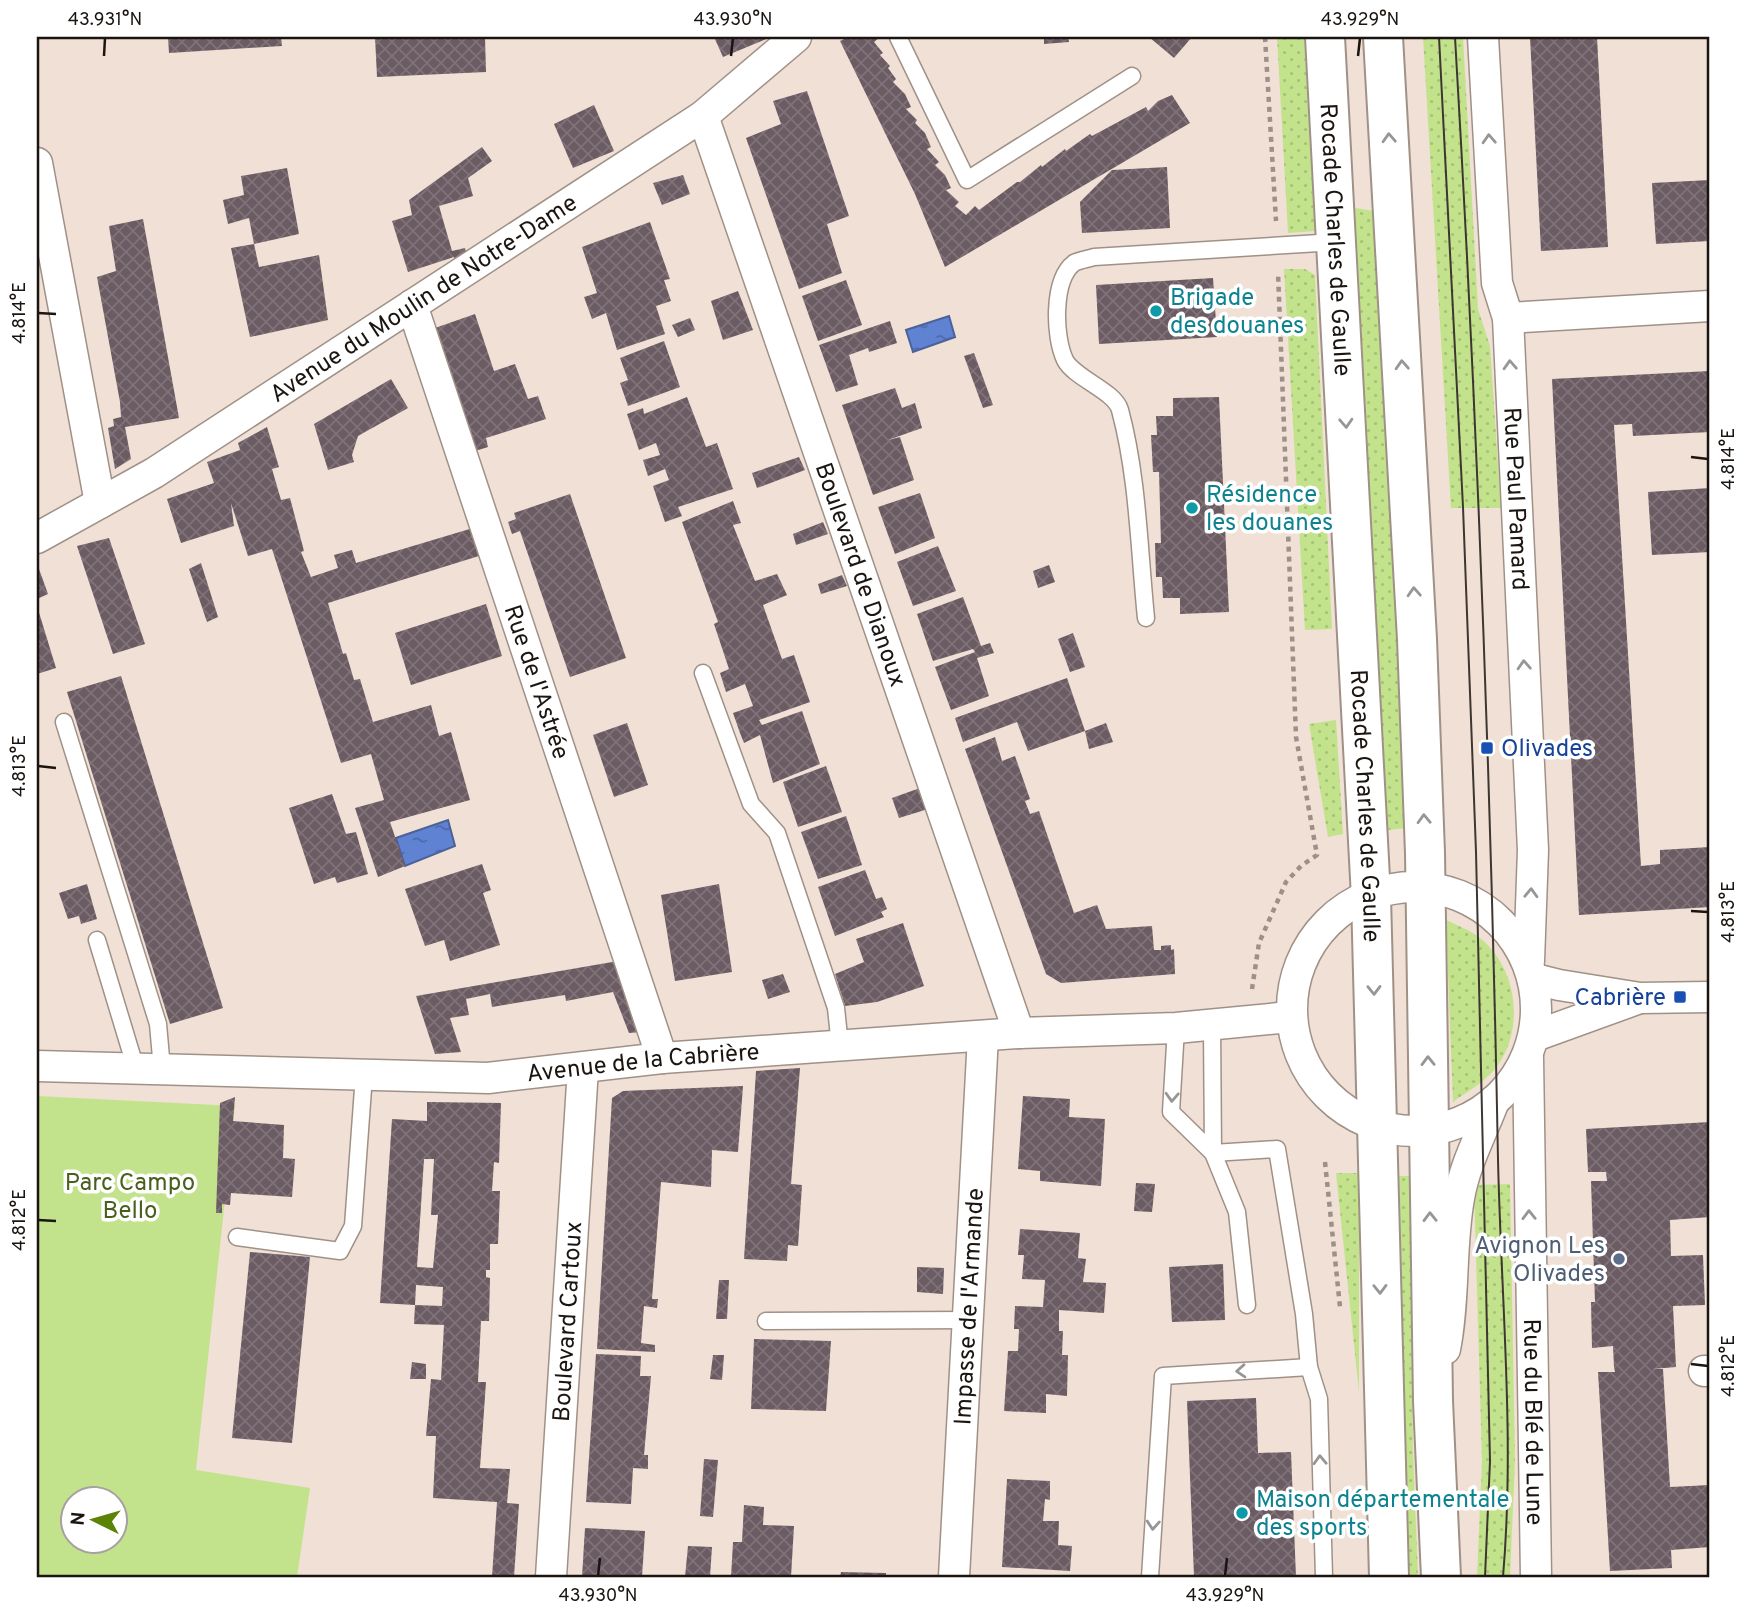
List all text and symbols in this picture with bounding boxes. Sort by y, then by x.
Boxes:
text: 43.931°N [68,9,142,32]
text: 43.930°N [693,9,773,32]
text: 43.929°N [1321,9,1399,32]
street label: Rocade Charles de Gaulle [1312,103,1356,377]
one-way arrow [1381,132,1396,143]
one-way arrow [1482,133,1497,144]
street label: Avenue du Moulin de Notre-Dame [265,189,584,410]
text: 4.814°E [9,282,32,344]
place label: Brigade des douanes [1170,284,1304,342]
marker: Brigade des douanes [1148,303,1164,319]
one-way arrow [1394,359,1409,370]
one-way arrow [1503,359,1518,370]
street label: Rue Paul Pamard [1495,406,1534,591]
one-way arrow [1338,418,1353,429]
text: 4.814°E [1718,428,1741,490]
street label: Boulevard de Dianoux [807,459,912,691]
place label: Résidence les douanes [1206,481,1333,539]
marker: Résidence les douanes [1184,500,1200,516]
one-way arrow [1407,586,1422,597]
street label: Rue de l'Astrée [496,601,575,764]
one-way arrow [1517,660,1532,671]
street label: Rocade Charles de Gaulle [1342,669,1385,943]
text: 4.813°E [9,735,32,797]
place label: Olivades [1501,735,1593,765]
marker: Olivades [1479,740,1495,756]
one-way arrow [1417,813,1432,824]
text: 4.813°E [1718,881,1741,943]
one-way arrow [1524,887,1539,898]
one-way arrow [1366,984,1381,995]
place label: Cabrière [1575,984,1666,1014]
marker: Cabrière [1672,989,1688,1005]
street label: Avenue de la Cabrière [525,1038,761,1090]
one-way arrow [1420,1055,1436,1066]
one-way arrow [1165,1091,1180,1102]
park label: Parc Campo Bello [65,1169,195,1227]
street label: Impasse de l'Armande [949,1187,992,1426]
text: 4.812°E [9,1189,32,1251]
one-way arrow [1521,1209,1537,1220]
one-way arrow [1422,1211,1438,1222]
street label: Boulevard Cartoux [548,1220,590,1423]
place label: Avignon Les Olivades [1474,1232,1605,1290]
marker: Avignon Les Olivades [1611,1251,1627,1267]
one-way arrow [1373,1284,1388,1295]
street label: Rue du Blé de Lune [1515,1318,1548,1526]
text: 4.812°E [1718,1335,1741,1397]
one-way arrow [1235,1363,1246,1378]
one-way arrow [1313,1454,1328,1465]
north arrow [60,1484,130,1554]
place label: Maison départementale des sports [1256,1486,1509,1544]
marker: Maison départementale des sports [1234,1505,1250,1521]
text: N [67,1511,92,1527]
one-way arrow [1146,1520,1161,1531]
text: 43.930°N [558,1585,638,1608]
text: 43.929°N [1186,1585,1264,1608]

